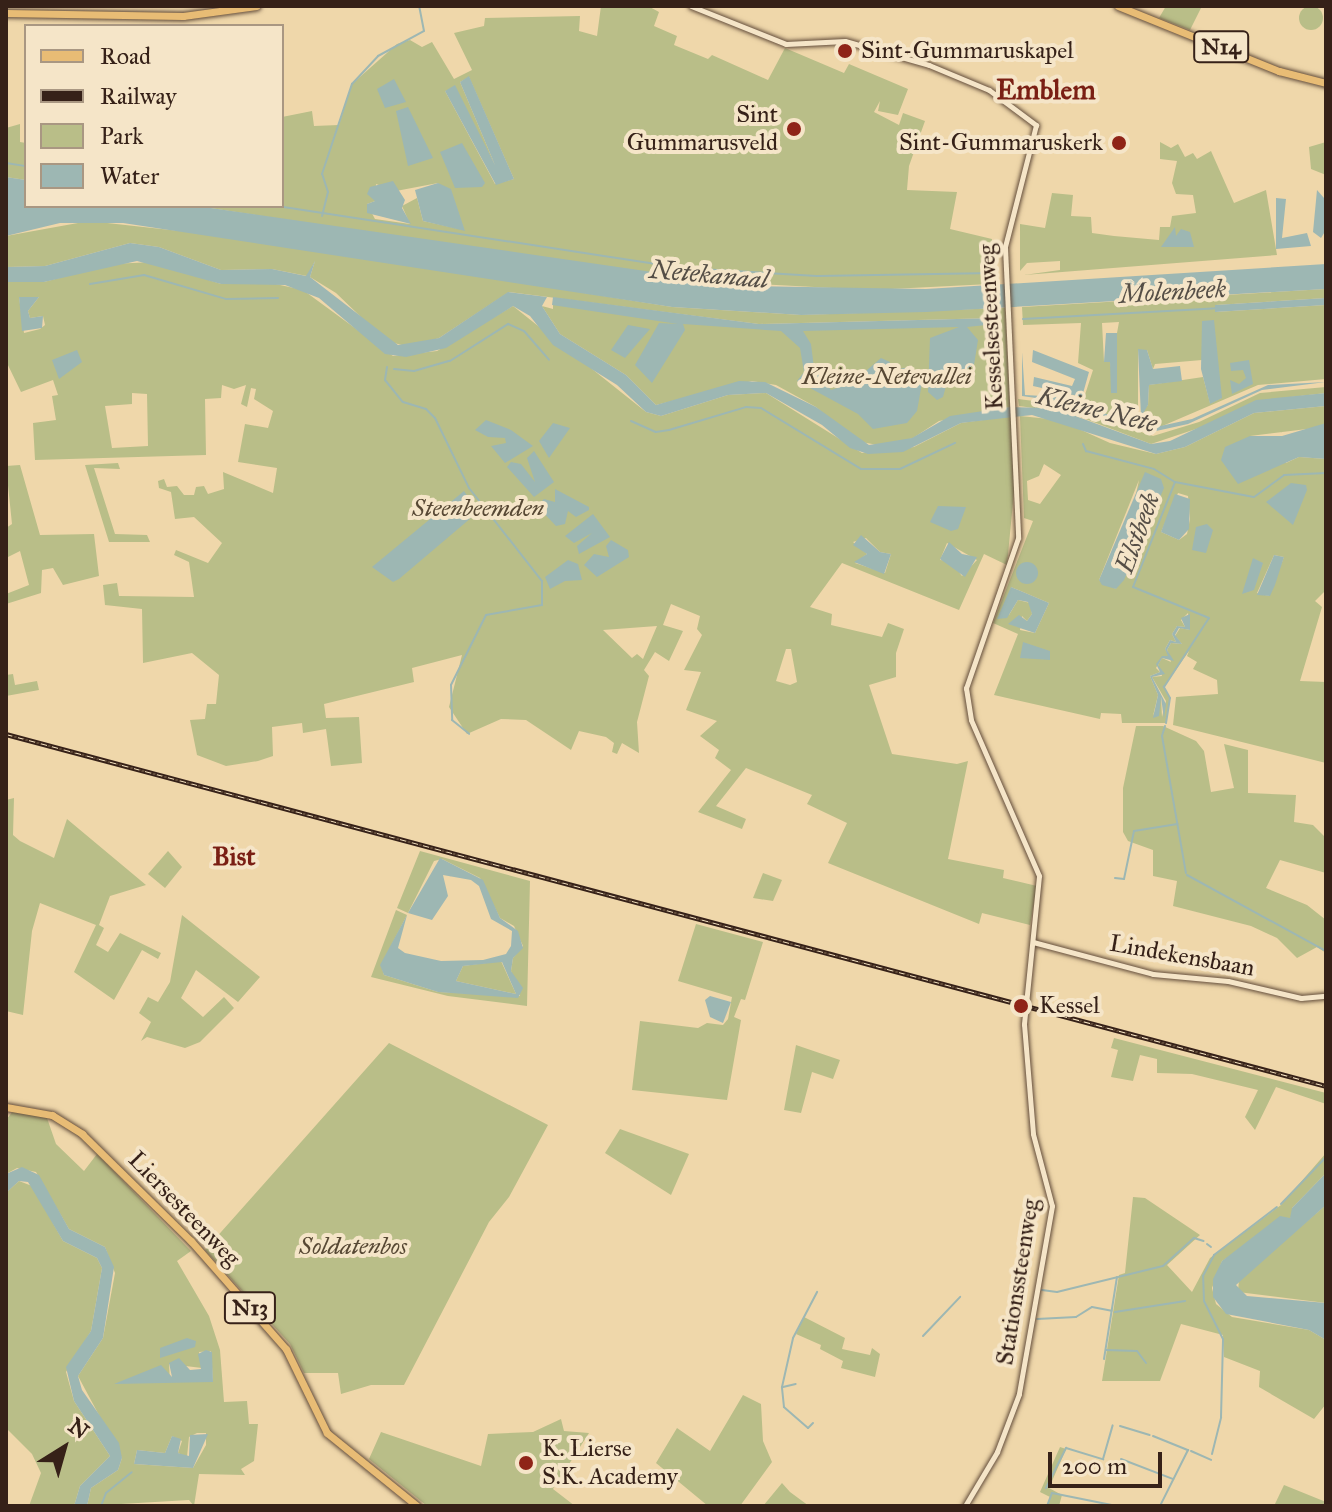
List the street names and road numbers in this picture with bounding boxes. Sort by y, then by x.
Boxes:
road number: N14 [1193,29,1249,65]
street label: Kesselsesteenweg [972,243,1010,411]
street label: Lindekensbaan [1107,929,1257,983]
street label: Liersesteenweg [122,1146,246,1272]
street label: Stationssteenweg [991,1197,1045,1367]
road number: N13 [222,1290,278,1326]

